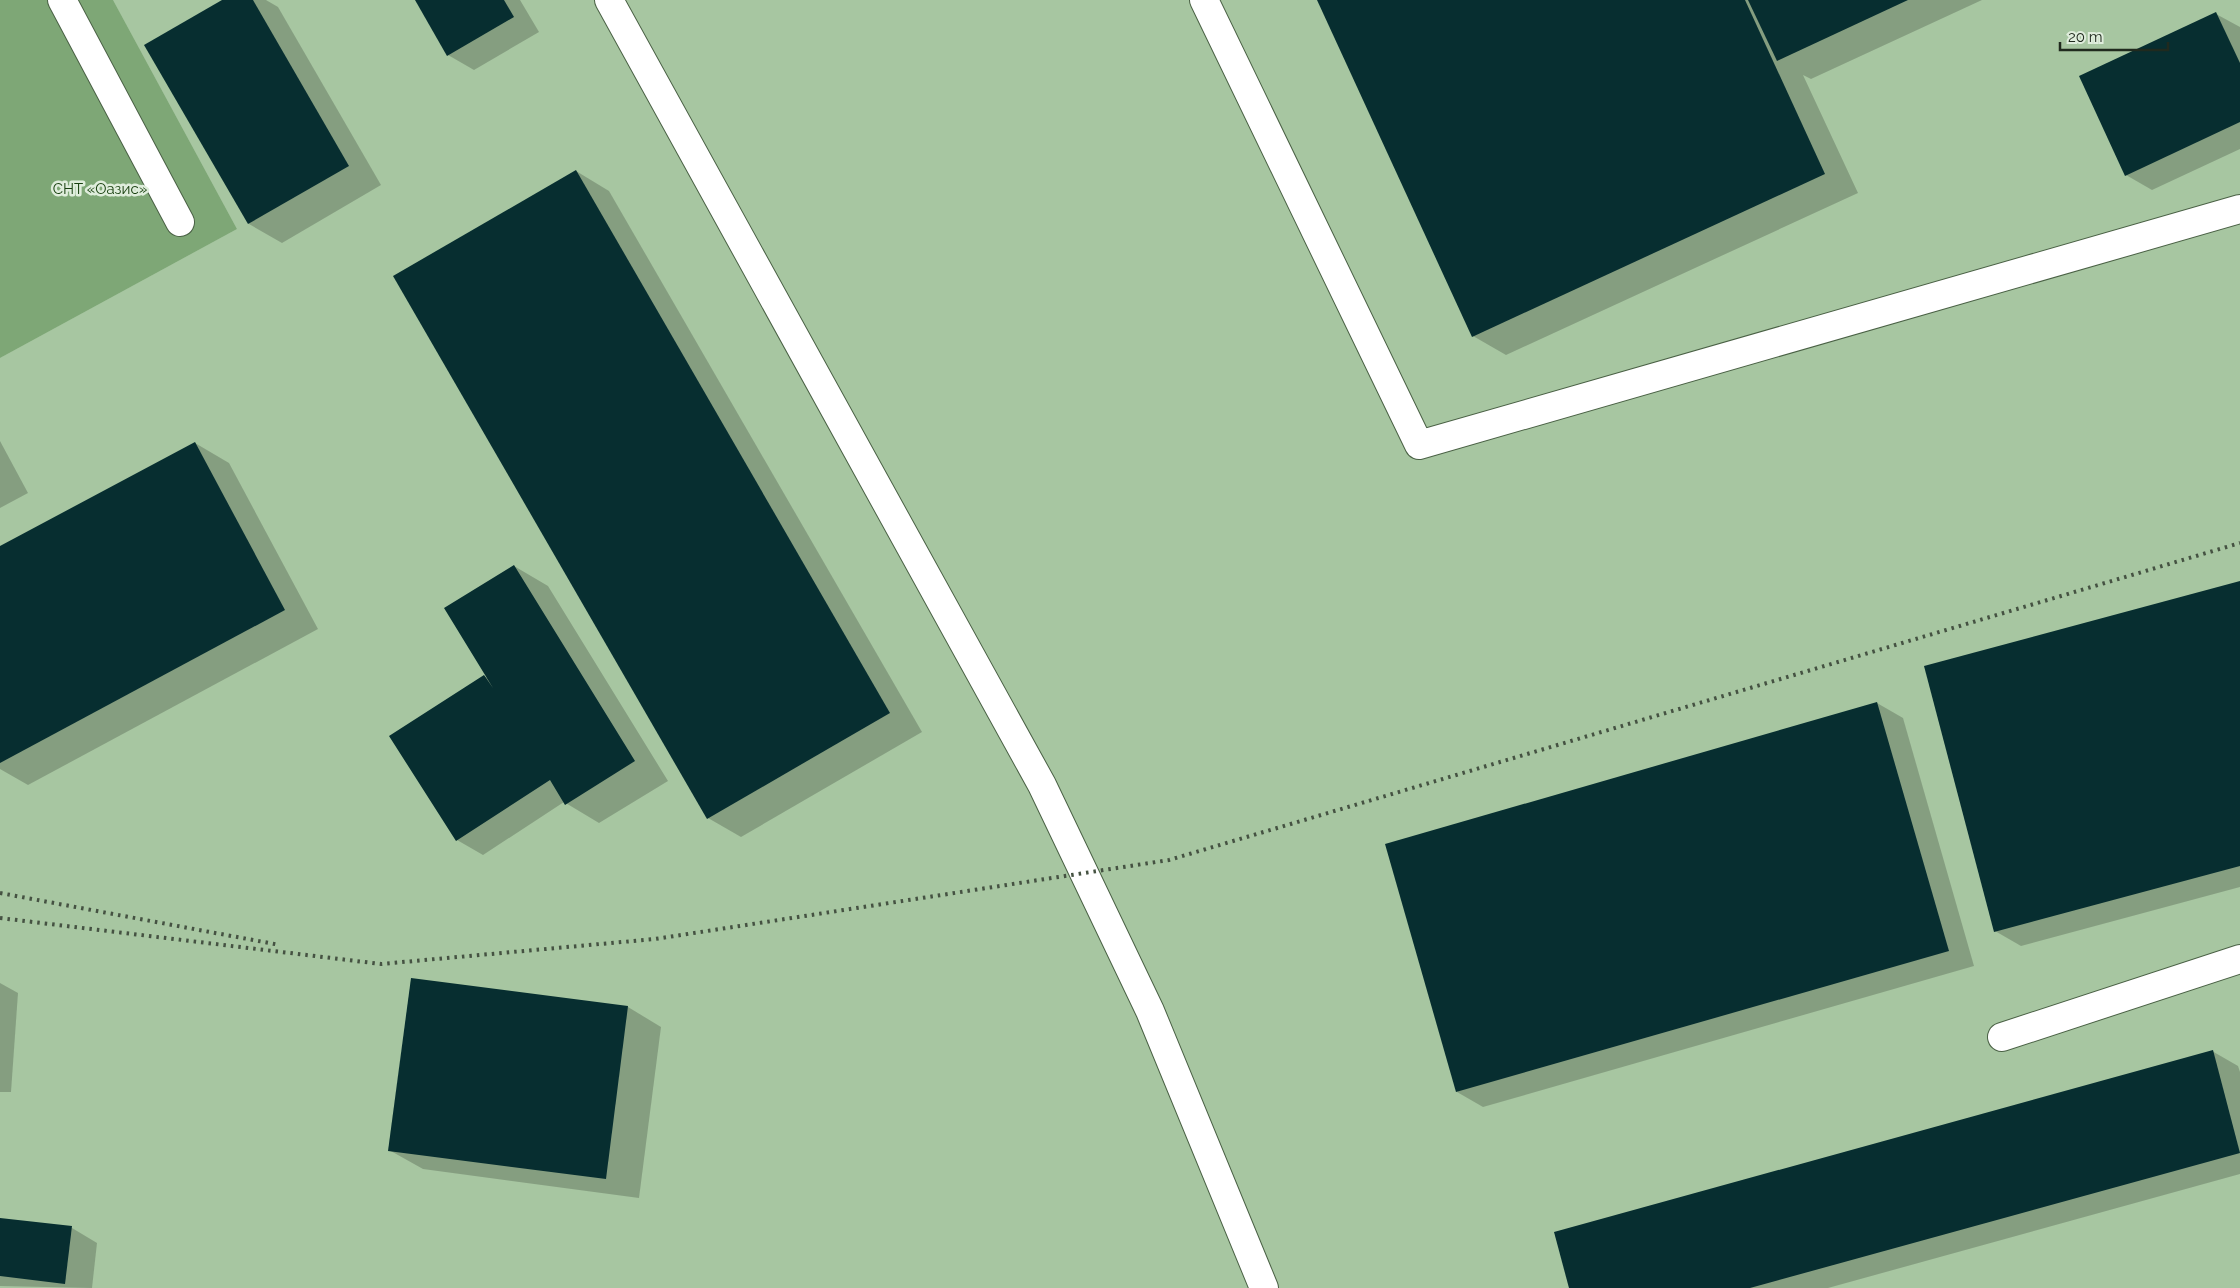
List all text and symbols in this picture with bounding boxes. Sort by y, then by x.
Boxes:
scale bar [2060,20,2168,52]
text: 20 m [2068,28,2103,46]
park label: СНТ «Оазис» [53,180,147,198]

